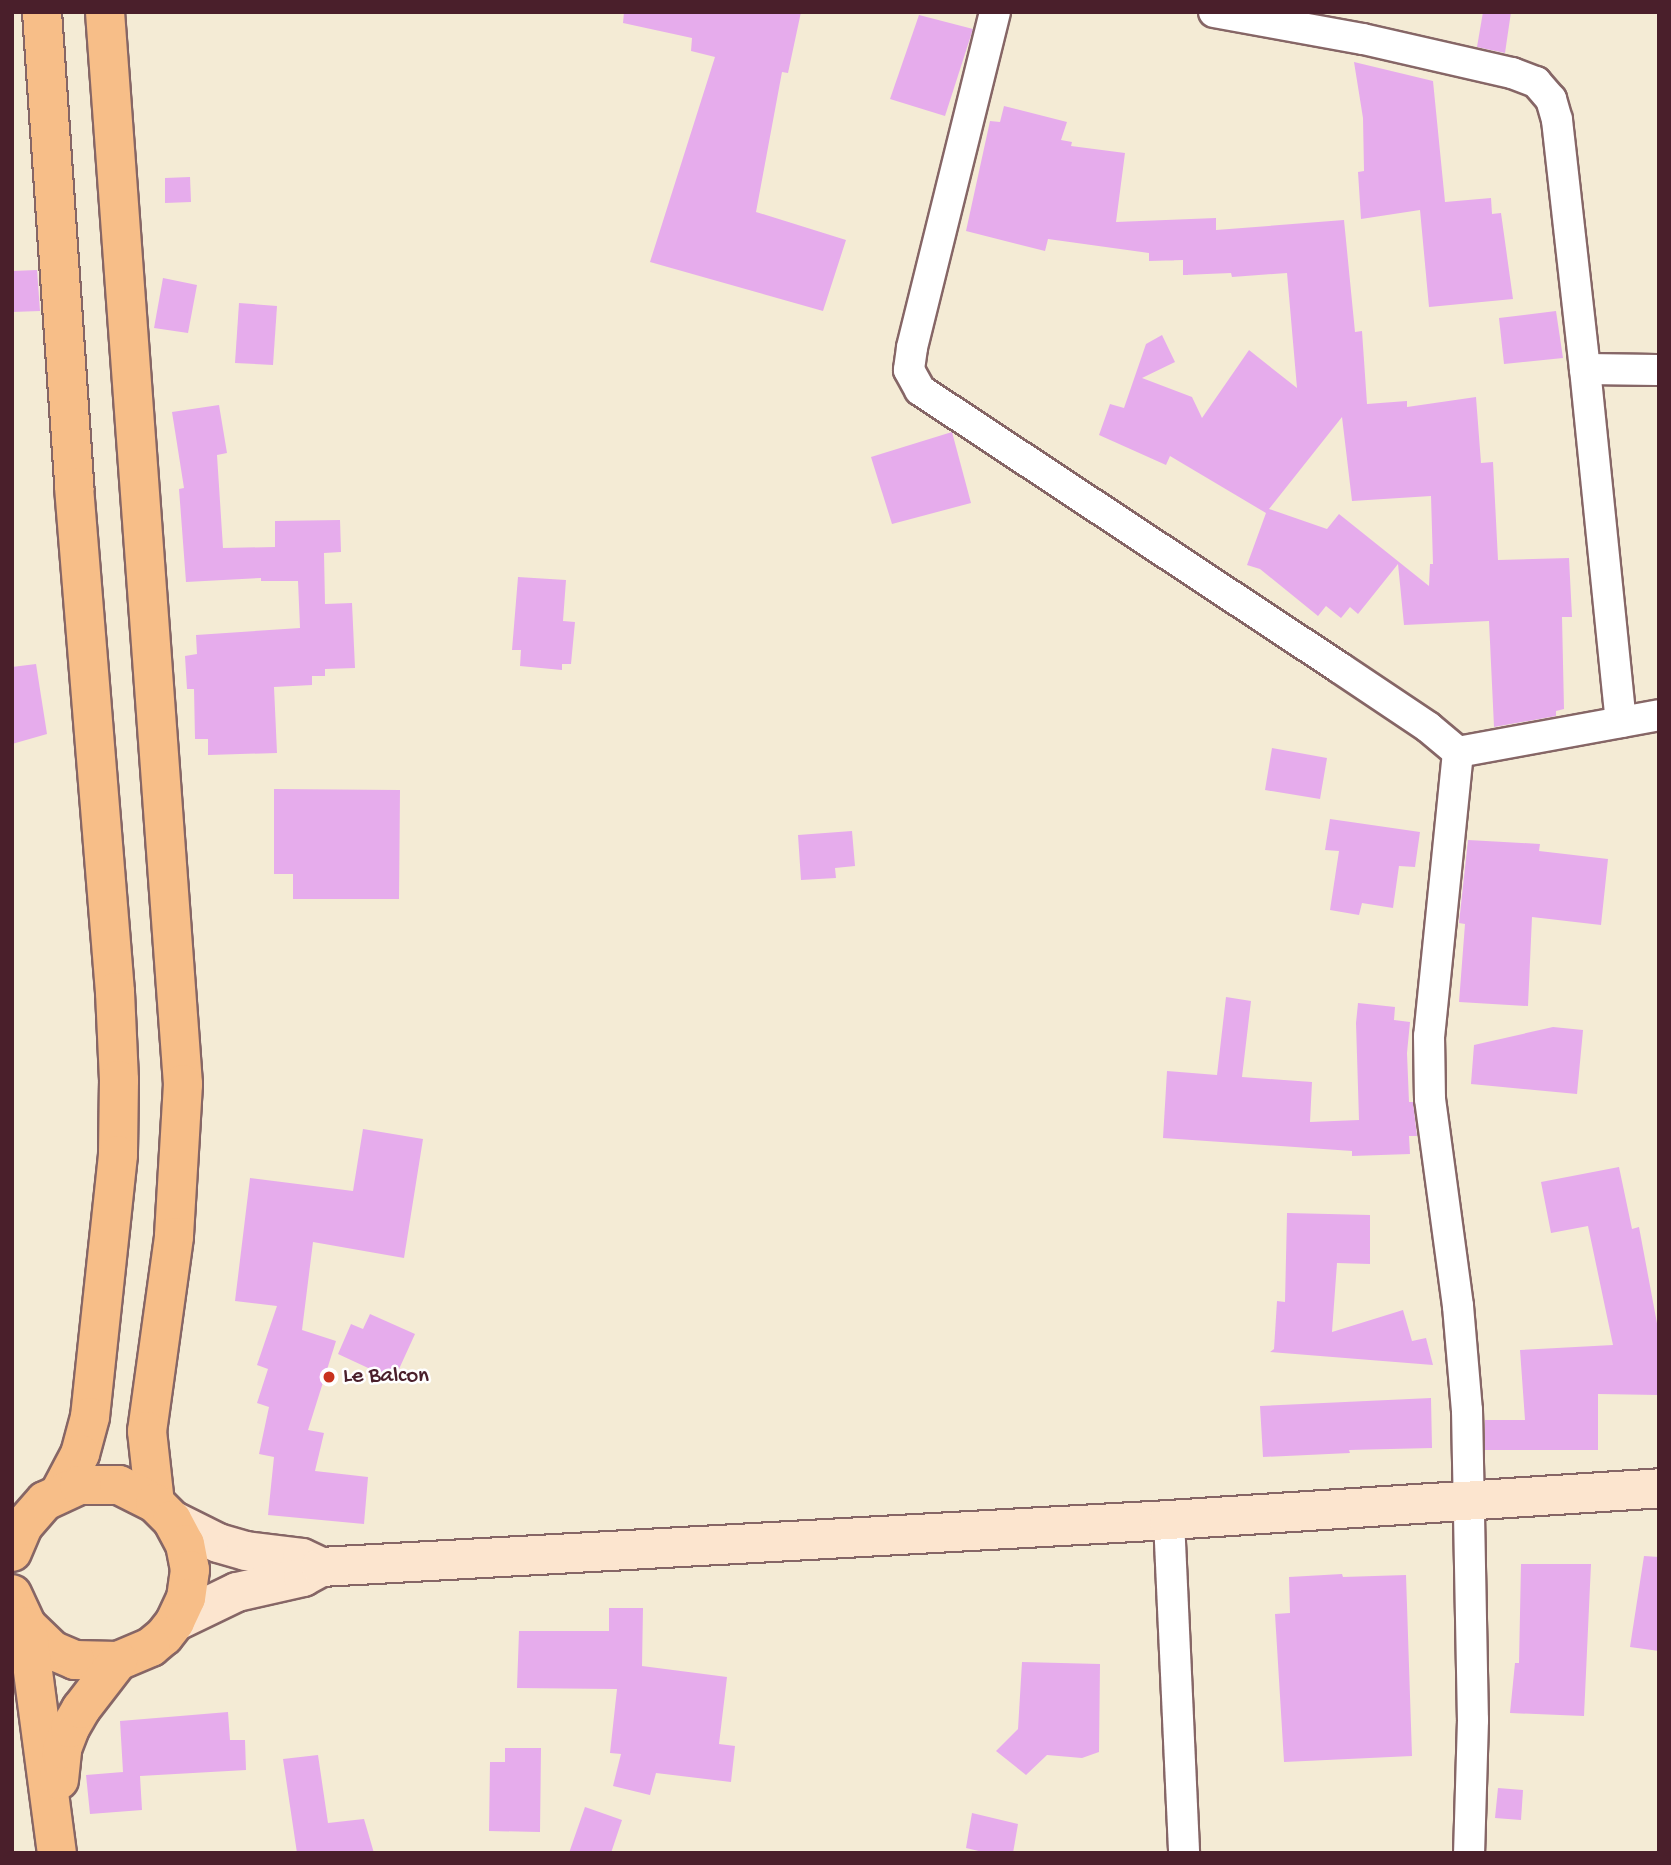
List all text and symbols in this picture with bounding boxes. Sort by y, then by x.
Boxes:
place label: Le Balcon [343,1363,429,1391]
marker: Le Balcon [321,1369,337,1385]

